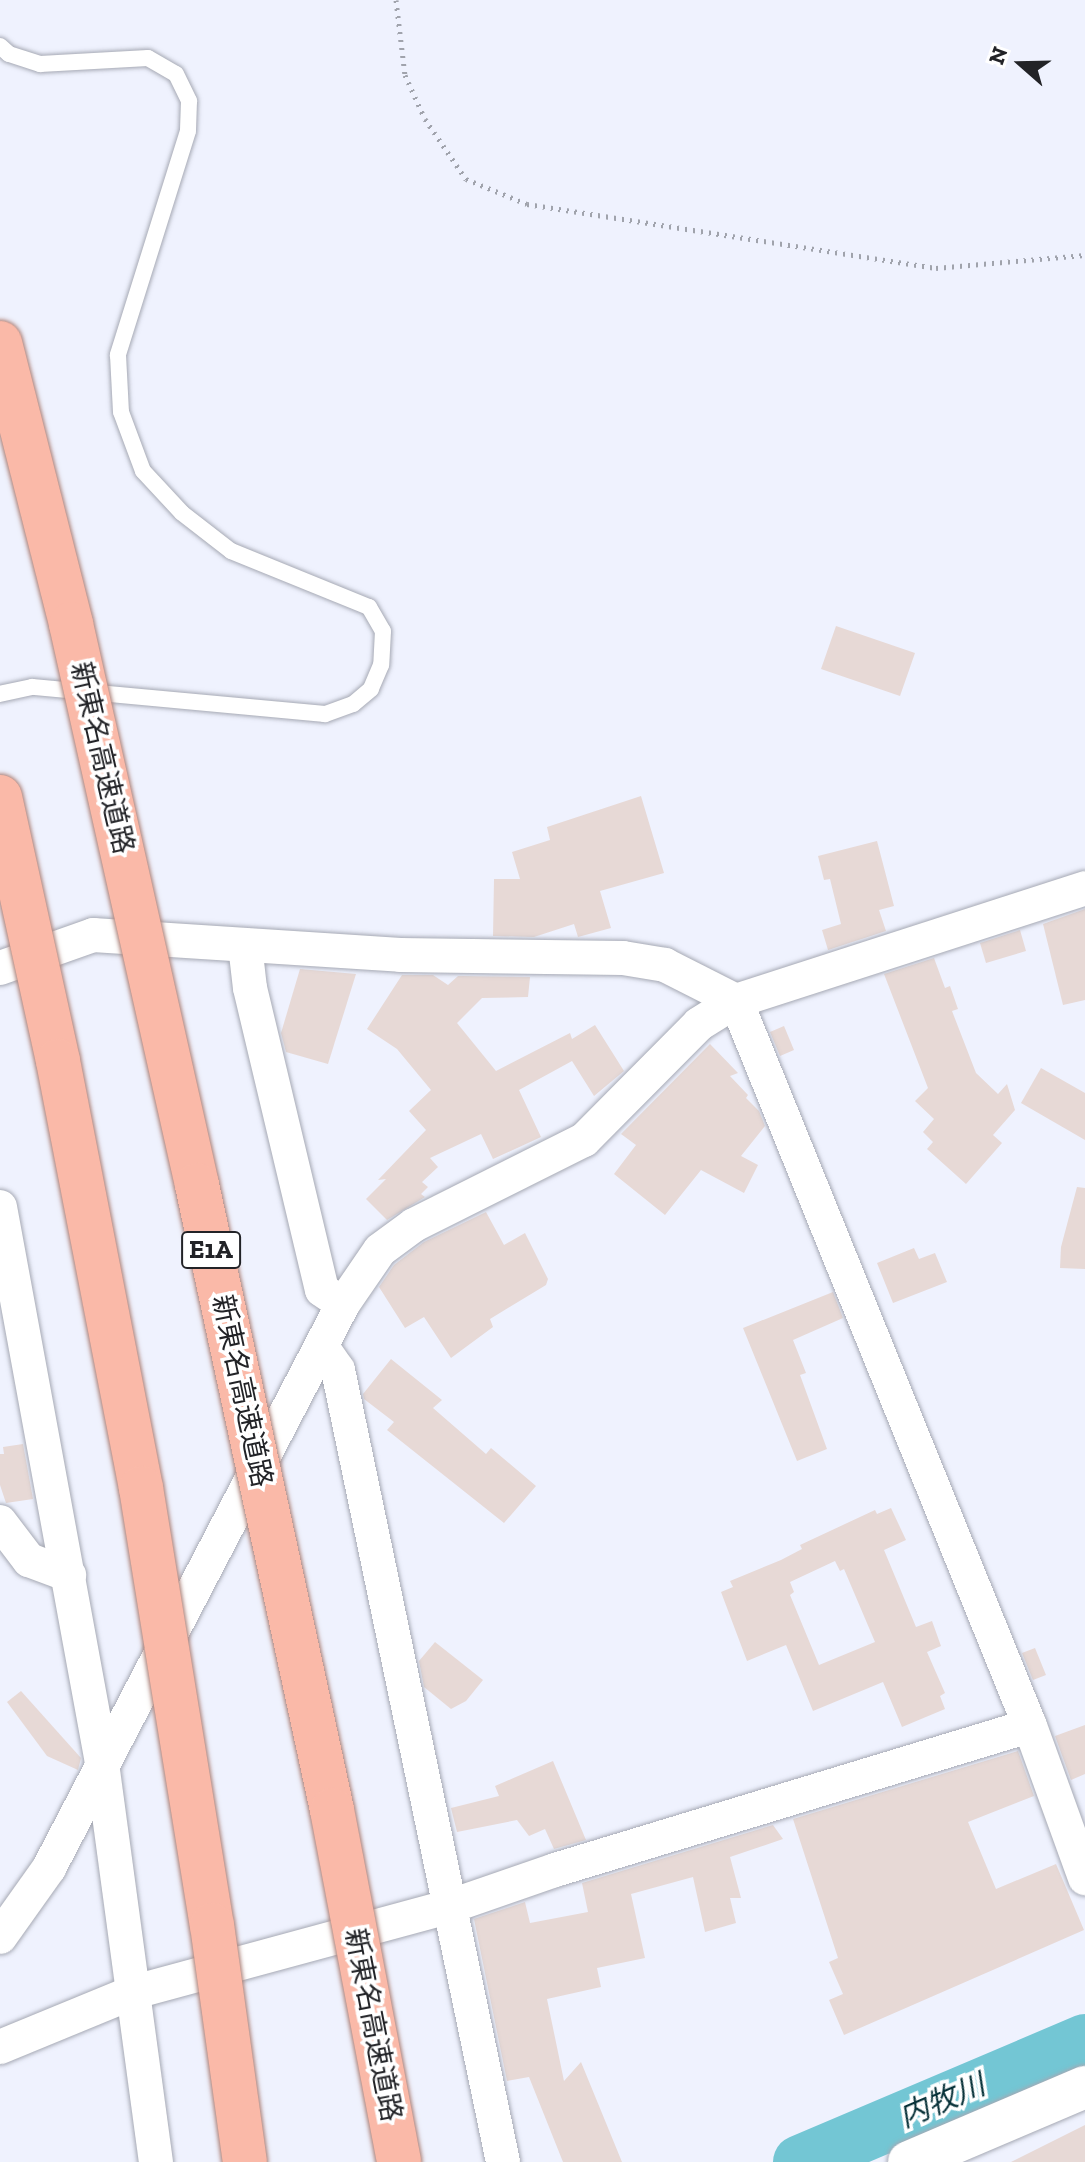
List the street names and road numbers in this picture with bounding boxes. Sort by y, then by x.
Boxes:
street label: 新東名高速道路 [64,659,140,857]
road number: E1A [181,1228,241,1272]
street label: 新東名高速道路 [205,1292,279,1490]
street label: 新東名高速道路 [338,1926,408,2124]

